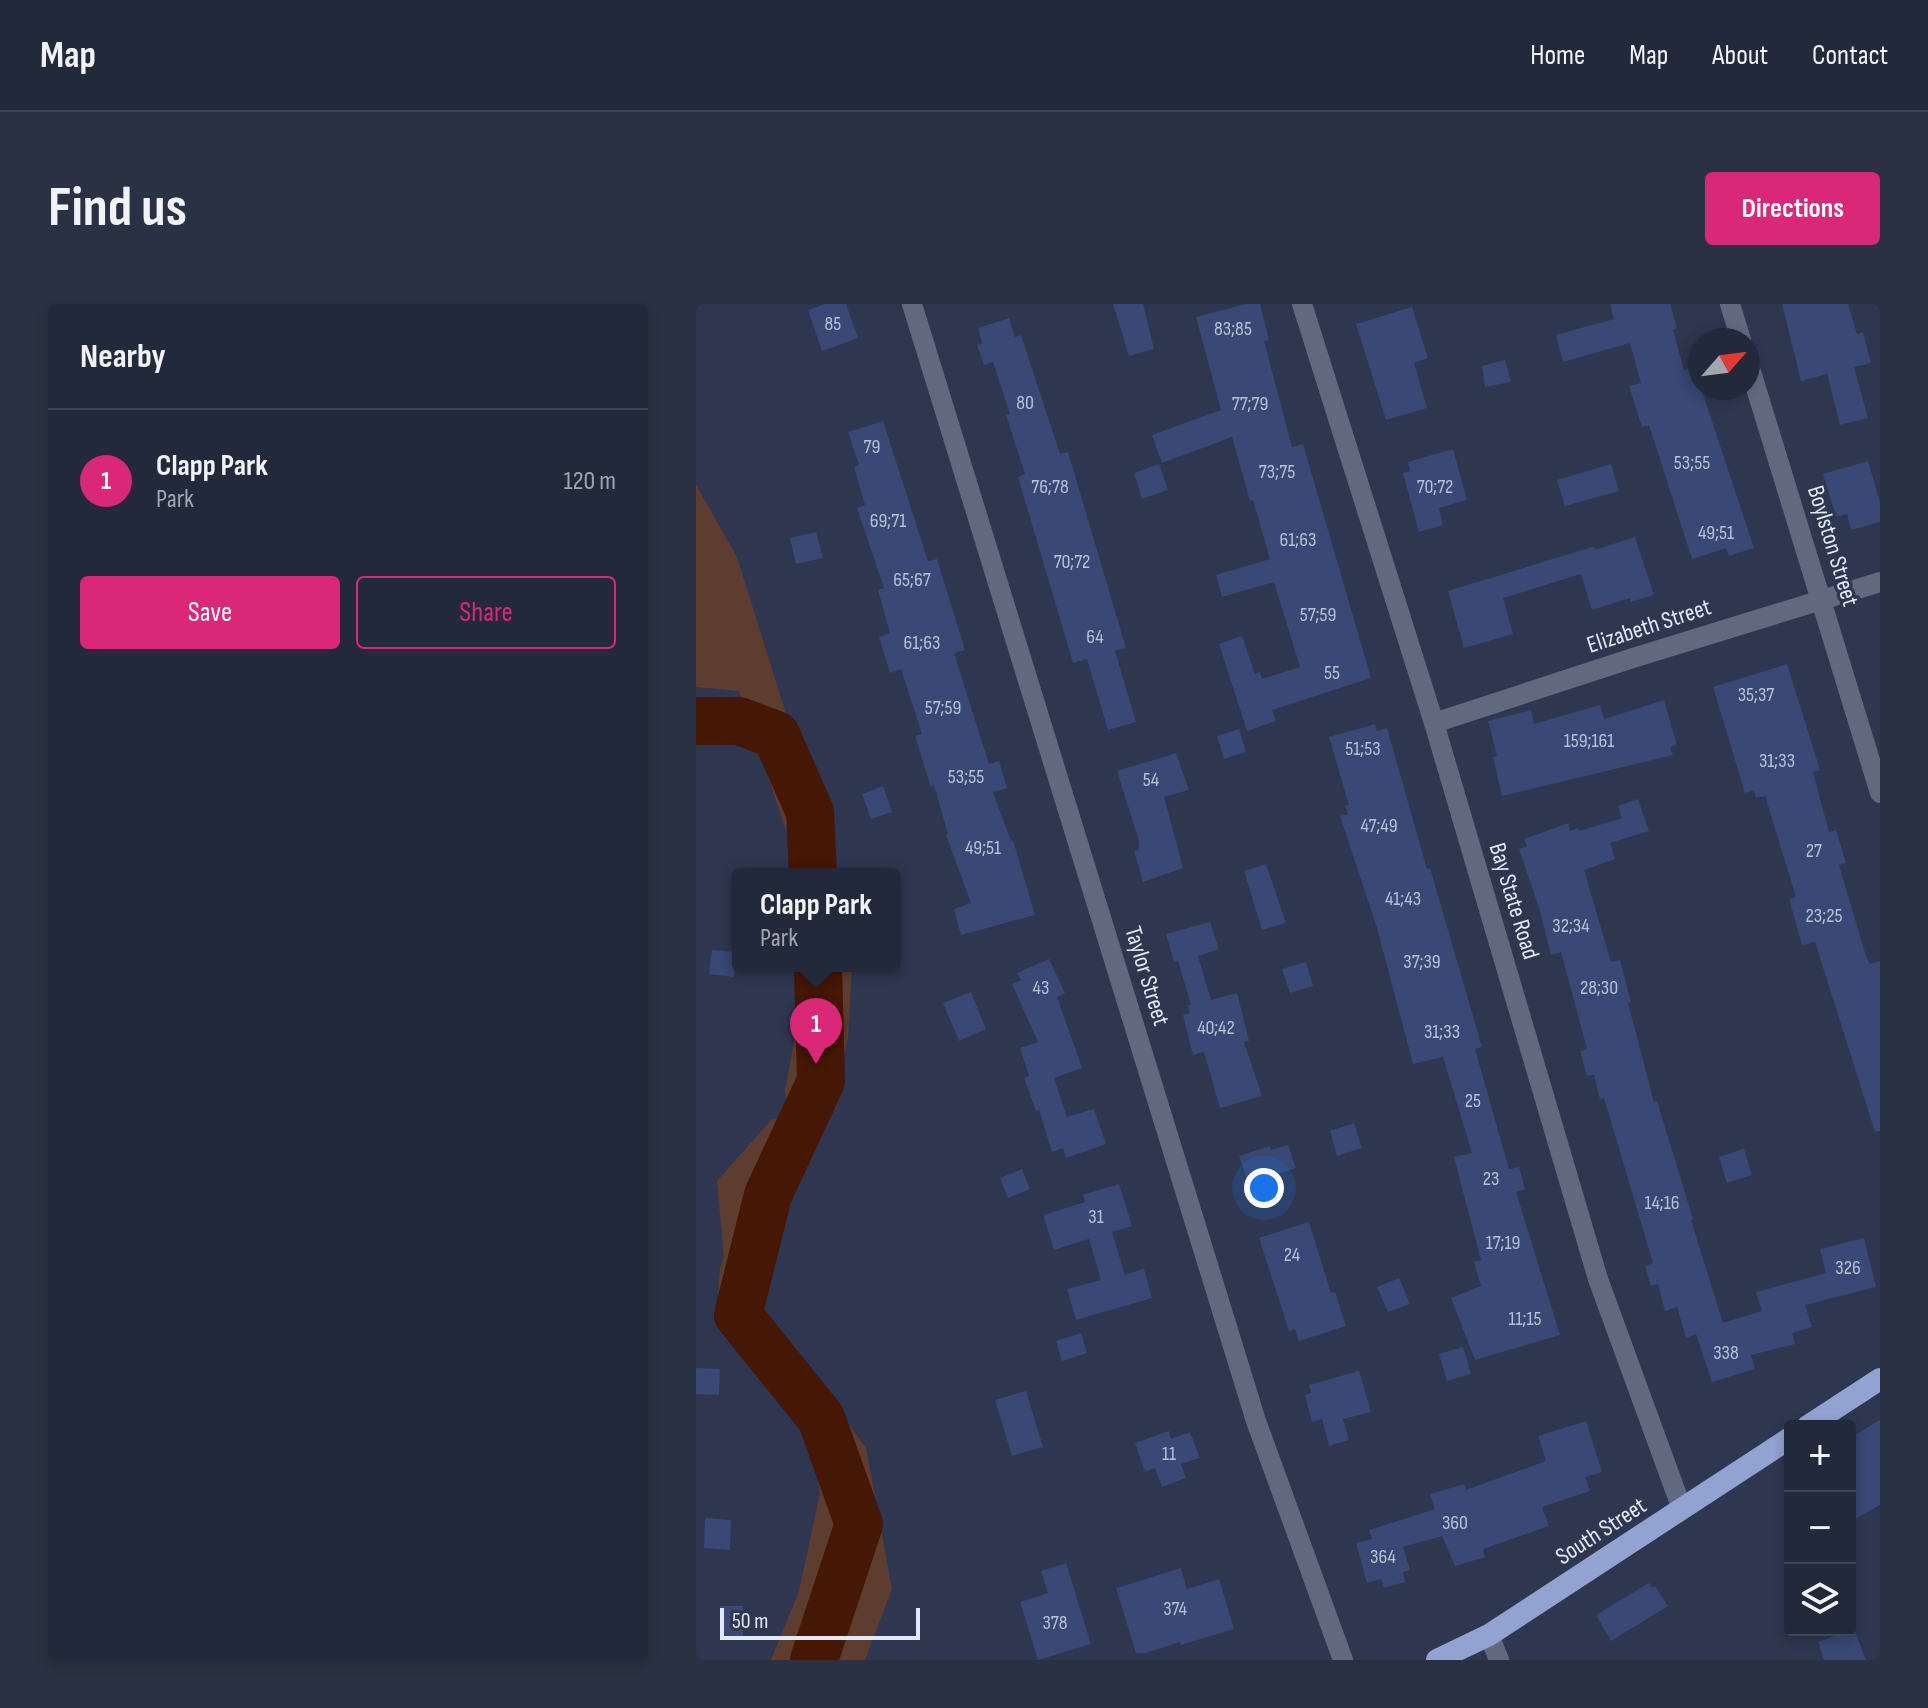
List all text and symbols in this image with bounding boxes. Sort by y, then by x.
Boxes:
text: Map [40,33,96,78]
text: Home [1530,39,1585,72]
text: Map [1629,39,1668,72]
text: About [1712,39,1768,72]
text: Contact [1812,39,1888,72]
button: Directions [1705,172,1880,245]
text: Find us [48,175,187,242]
house number: 85 [825,312,841,336]
house number: 83;85 [1214,317,1252,341]
north arrow [1688,328,1760,400]
text: Nearby [80,336,166,377]
house number: 80 [1016,391,1034,415]
house number: 77;79 [1232,392,1268,416]
house number: 79 [864,435,880,459]
text: Clapp Park [156,448,268,484]
house number: 53;55 [1674,451,1710,475]
house number: 73;75 [1259,460,1295,484]
text: 1 [101,466,111,497]
text: 120 m [563,466,616,497]
house number: 76;78 [1031,475,1069,499]
house number: 70;72 [1417,475,1453,499]
street label: Boylston Street [1801,482,1865,610]
text: Park [156,484,194,515]
house number: 69;71 [870,509,906,533]
house number: 49;51 [1698,521,1734,545]
house number: 61;63 [1280,528,1316,552]
house number: 70;72 [1054,550,1090,574]
house number: 65;67 [893,568,931,592]
button: Save [80,576,340,649]
button: Share [356,576,616,649]
street label: Elizabeth Street [1583,592,1715,660]
house number: 57;59 [1300,603,1336,627]
house number: 64 [1086,625,1104,649]
house number: 61;63 [904,631,940,655]
house number: 55 [1324,661,1340,685]
house number: 35;37 [1738,683,1774,707]
house number: 57;59 [925,696,961,720]
house number: 159;161 [1564,729,1614,753]
house number: 51;53 [1345,737,1381,761]
house number: 31;33 [1759,749,1795,773]
house number: 53;55 [948,765,984,789]
house number: 54 [1143,768,1159,792]
house number: 47;49 [1360,814,1398,838]
house number: 49;51 [965,836,1001,860]
street label: Bay State Road [1483,839,1545,963]
house number: 27 [1806,839,1822,863]
popup [732,868,900,972]
text: Clapp Park [760,887,872,923]
house number: 41;43 [1385,887,1421,911]
house number: 23;25 [1806,904,1842,928]
house number: 32;34 [1552,914,1590,938]
text: Park [760,923,798,954]
street label: Taylor Street [1118,923,1176,1029]
house number: 37;39 [1403,950,1441,974]
house number: 43 [1033,976,1049,1000]
house number: 28;30 [1580,976,1618,1000]
pin: 1 [790,998,842,1064]
house number: 40;42 [1197,1016,1235,1040]
house number: 31;33 [1424,1020,1460,1044]
house number: 25 [1465,1089,1481,1113]
house number: 23 [1483,1167,1499,1191]
your location [1244,1168,1284,1208]
house number: 14;16 [1644,1191,1680,1215]
house number: 31 [1088,1205,1104,1229]
house number: 17;19 [1486,1231,1520,1255]
house number: 24 [1284,1243,1300,1267]
house number: 326 [1835,1256,1861,1280]
house number: 11;15 [1509,1307,1541,1331]
house number: 338 [1713,1341,1739,1365]
map controls [1784,1420,1856,1636]
button: + [1784,1420,1856,1492]
house number: 11 [1162,1442,1176,1466]
street label: South Street [1550,1491,1652,1571]
button: − [1784,1492,1856,1564]
house number: 360 [1442,1511,1468,1535]
house number: 364 [1370,1545,1396,1569]
button: layers [1784,1564,1856,1636]
house number: 374 [1163,1597,1187,1621]
scale bar [720,1604,920,1640]
text: 50 m [732,1608,768,1635]
house number: 378 [1042,1611,1068,1635]

